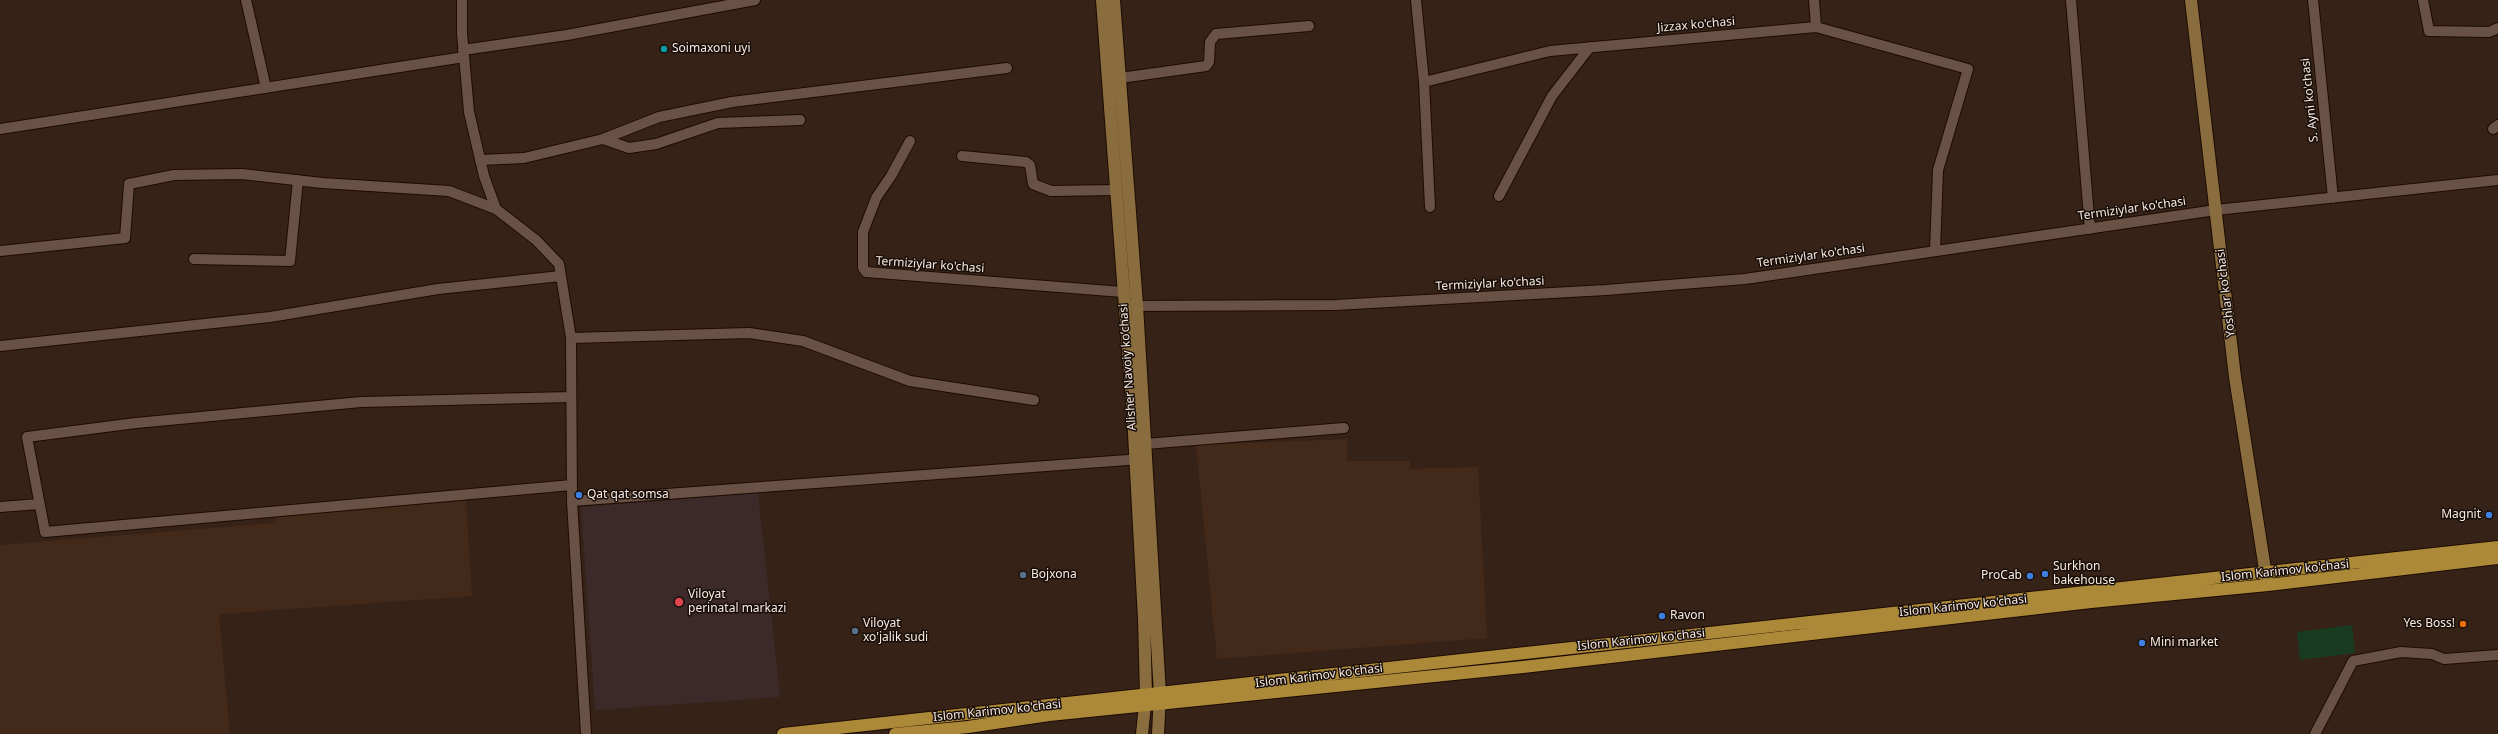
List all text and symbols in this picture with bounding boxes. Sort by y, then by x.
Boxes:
street label: Jizzax ko'chasi [1656,14,1736,36]
place label: Soimaxoni uyi [672,42,751,56]
marker: Soimaxoni uyi [659,44,669,54]
street label: S. Ayni ko'chasi [2298,57,2322,143]
street label: Termiziylar ko'chasi [2077,194,2187,224]
street label: Termiziylar ko'chasi [1756,241,1866,271]
street label: Yoshlar ko'chasi [2213,248,2239,338]
street label: Termiziylar ko'chasi [875,254,985,276]
street label: Termiziylar ko'chasi [1435,274,1545,294]
street label: Alisher Navoiy ko’chasi [1116,303,1140,431]
place label: Qat qat somsa [587,488,669,502]
marker: Qat qat somsa [574,490,584,500]
place label: Magnit [2441,508,2481,522]
marker: Magnit [2484,510,2494,520]
street label: Islom Karimov ko'chasi [2220,557,2350,585]
place label: Surkhon bakehouse [2053,560,2115,588]
place label: Bojxona [1031,568,1077,582]
place label: ProCab [1981,569,2022,583]
marker: Surkhon bakehouse [2040,569,2050,579]
marker: Bojxona [1018,570,1028,580]
marker: ProCab [2025,571,2035,581]
place label: Viloyat perinatal markazi [688,588,786,616]
street label: Islom Karimov ko'chasi [1898,592,2028,620]
marker: Viloyat perinatal markazi [673,596,685,608]
place label: Ravon [1670,609,1705,623]
marker: Ravon [1657,611,1667,621]
place label: Viloyat xo'jalik sudi [863,617,928,645]
place label: Yes Boss! [2403,617,2455,631]
marker: Yes Boss! [2458,619,2468,629]
marker: Viloyat xo'jalik sudi [850,626,860,636]
street label: Islom Karimov ko'chasi [1576,626,1706,654]
place label: Mini market [2150,636,2218,650]
marker: Mini market [2137,638,2147,648]
street label: Islom Karimov ko'chasi [1254,661,1384,691]
street label: Islom Karimov ko'chasi [932,697,1062,725]

